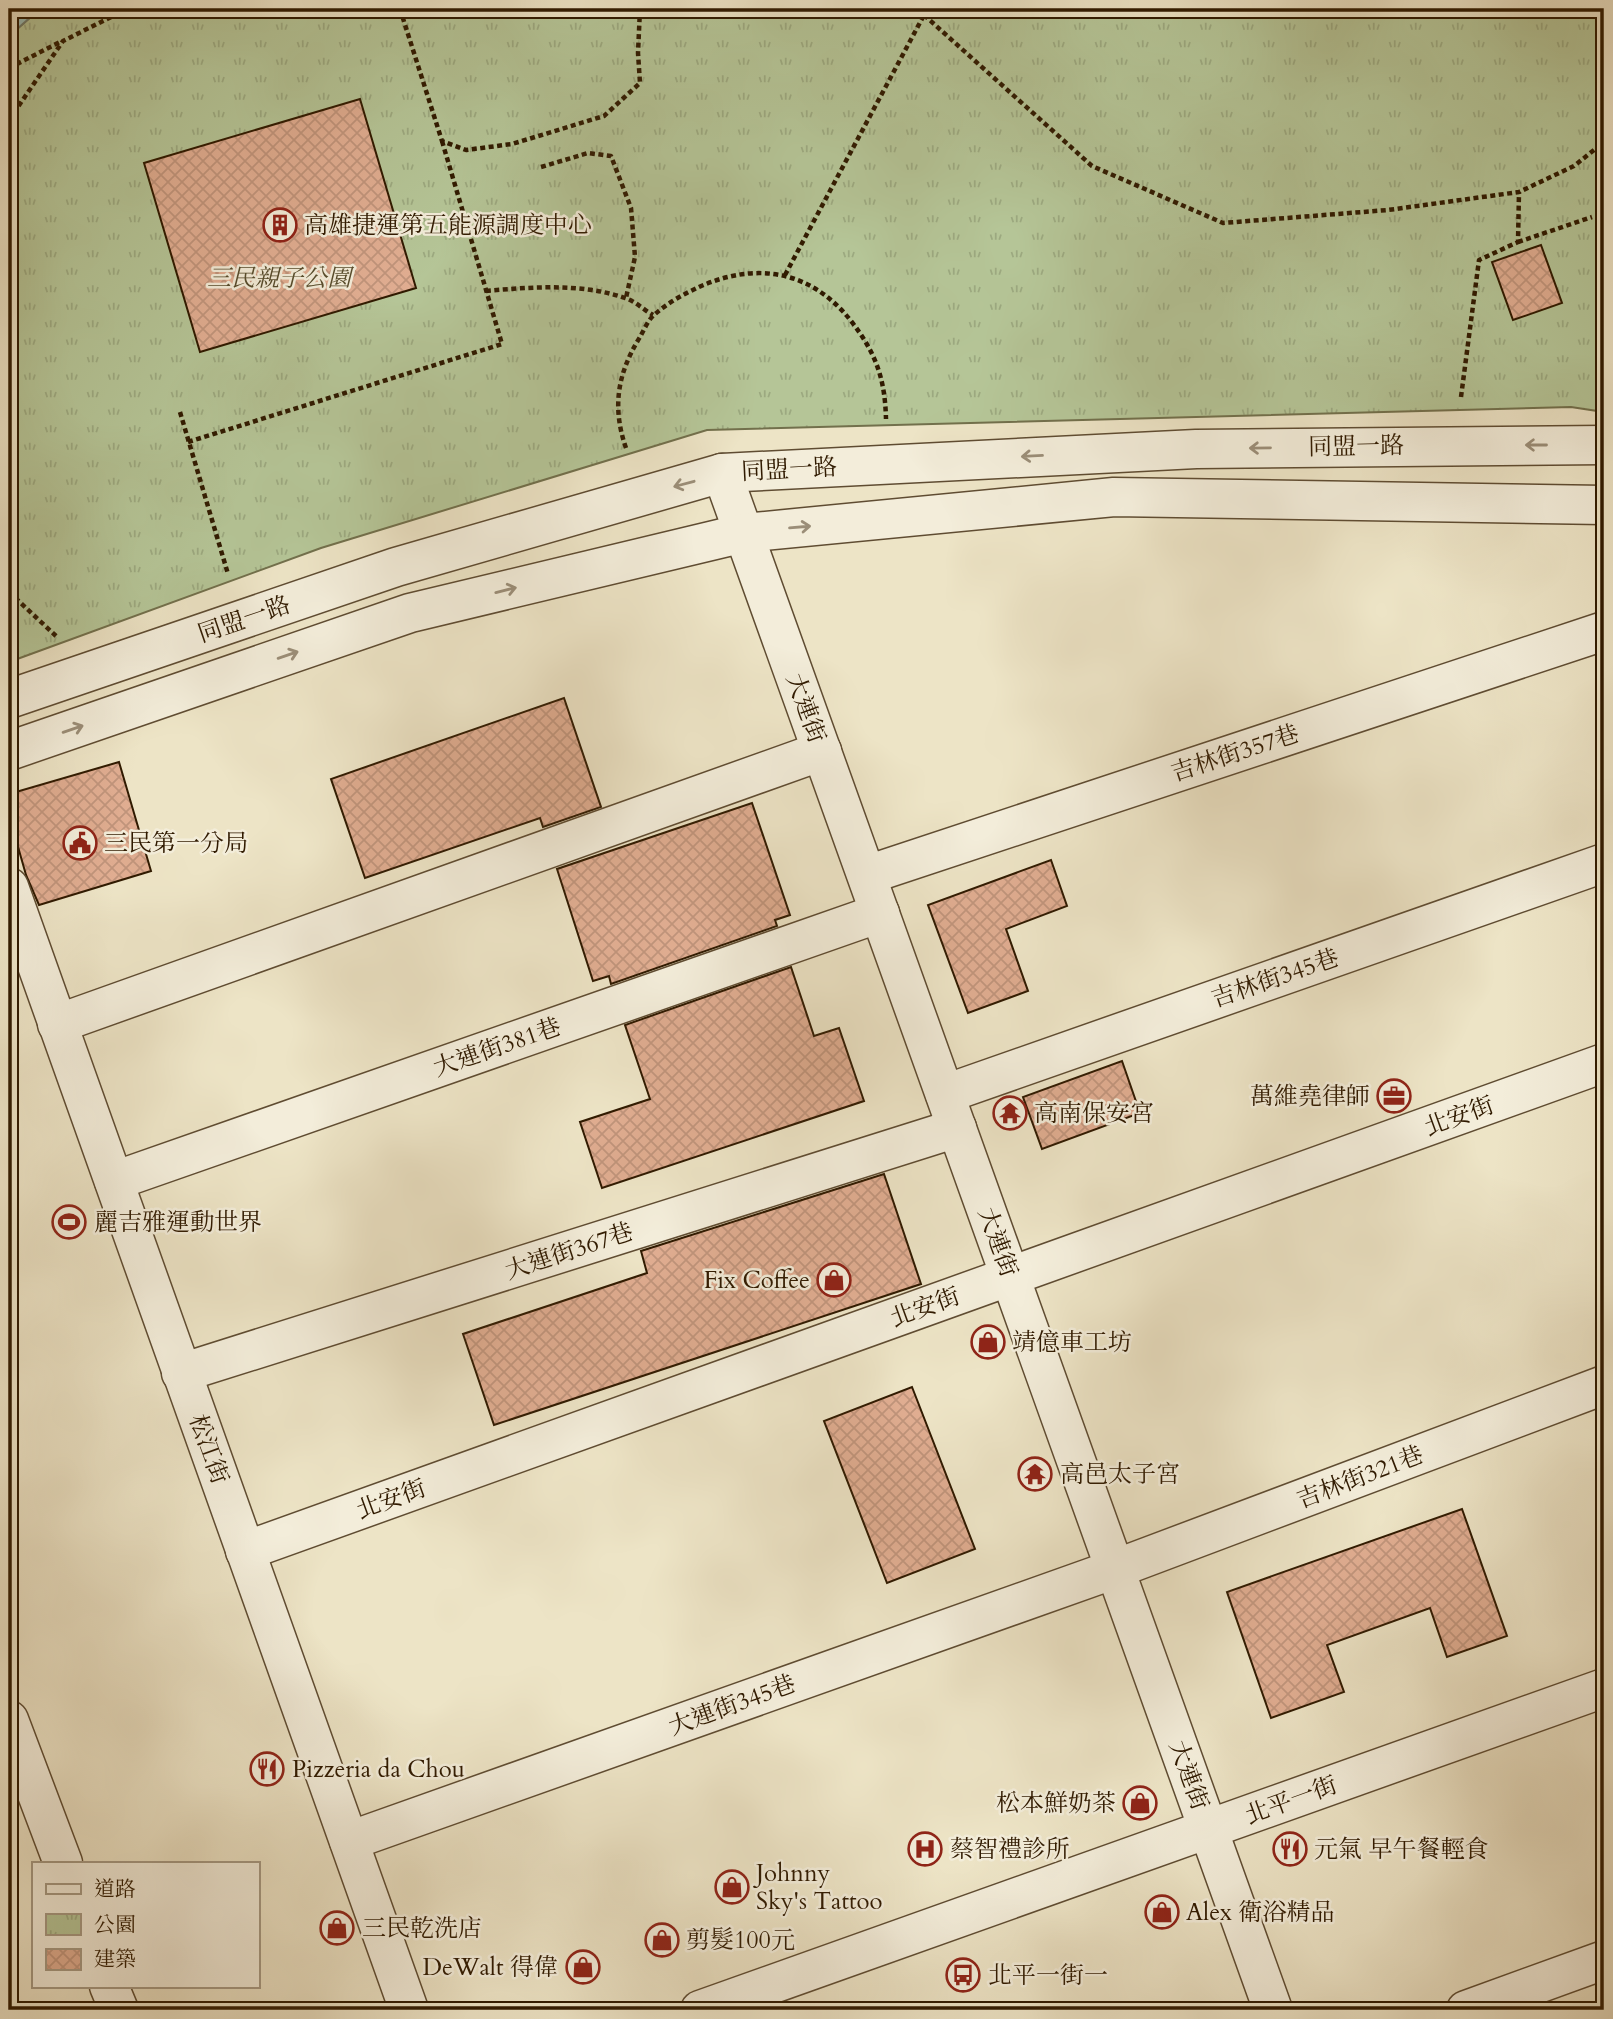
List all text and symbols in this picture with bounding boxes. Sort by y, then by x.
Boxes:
building icon: 高雄捷運第五能源調度中心 [261,206,299,244]
place label: 高雄捷運第五能源調度中心 [304,209,592,242]
park label: 三民親子公園 [207,262,355,295]
street label: 同盟一路 [1308,429,1404,464]
one-way arrow [1525,438,1548,452]
one-way arrow [1248,441,1271,455]
one-way arrow [1021,450,1044,463]
street label: 同盟一路 [740,451,838,488]
one-way arrow [673,478,695,491]
one-way arrow [788,520,811,533]
one-way arrow [494,583,517,596]
street label: 同盟一路 [193,588,295,651]
one-way arrow [277,648,299,660]
street label: 大連街 [778,669,833,748]
street label: 吉林街357巷 [1167,717,1303,790]
one-way arrow [62,722,84,734]
public building icon: 三民第一分局 [61,824,99,862]
place label: 三民第一分局 [104,827,248,860]
street label: 吉林街345巷 [1207,941,1343,1016]
street label: 大連街381巷 [429,1010,565,1085]
office icon: 萬維堯律師 [1375,1077,1413,1115]
place label: 萬維堯律師 [1250,1080,1370,1113]
street label: 北安街 [1420,1089,1499,1144]
temple icon: 高南保安宮 [991,1094,1029,1132]
place label: 高南保安宮 [1034,1097,1154,1130]
sports icon: 麗吉雅運動世界 [50,1203,88,1241]
street label: 大連街 [970,1203,1025,1282]
place label: 麗吉雅運動世界 [94,1206,262,1239]
street label: 大連街367巷 [501,1215,637,1288]
shop icon: Fix Coffee [815,1261,853,1299]
place label: Fix Coffee [704,1264,810,1297]
street label: 北安街 [886,1280,965,1335]
shop icon: 靖億車工坊 [969,1323,1007,1361]
place label: 靖億車工坊 [1012,1326,1132,1359]
street label: 松江街 [181,1410,236,1489]
street label: 吉林街321巷 [1292,1438,1428,1517]
temple icon: 高邑太子宮 [1016,1455,1054,1493]
place label: 高邑太子宮 [1060,1458,1180,1491]
street label: 北安街 [352,1472,431,1527]
street label: 大連街345巷 [664,1667,800,1744]
street label: 大連街 [1161,1736,1216,1815]
restaurant icon: Pizzeria da Chou [248,1750,286,1788]
place label: Pizzeria da Chou [292,1753,465,1786]
street label: 北平一街 [1240,1769,1342,1832]
shop icon: 松本鮮奶茶 [1121,1784,1159,1822]
place label: 松本鮮奶茶 [996,1787,1116,1820]
hospital icon: 蔡智禮診所 [906,1830,944,1868]
restaurant icon: 元氣 早午餐輕食 [1271,1830,1309,1868]
place label: 蔡智禮診所 [950,1833,1070,1866]
place label: 元氣 早午餐輕食 [1314,1833,1488,1866]
place label: Johnny Sky's Tattoo [753,1857,883,1918]
legend [32,1862,259,1988]
shop icon: Johnny Sky's Tattoo [713,1868,751,1906]
text: 道路 [94,1875,136,1904]
shop icon: Alex 衛浴精品 [1143,1893,1181,1931]
place label: Alex 衛浴精品 [1186,1896,1334,1929]
shop icon: 三民乾洗店 [318,1909,356,1947]
text: 公園 [94,1911,136,1940]
place label: 三民乾洗店 [362,1912,482,1945]
shop icon: 剪髮100元 [643,1921,681,1959]
place label: 剪髮100元 [686,1924,795,1957]
text: 建築 [94,1945,136,1974]
shop icon: DeWalt 得偉 [564,1948,602,1986]
place label: DeWalt 得偉 [423,1951,558,1984]
bus stop icon: 北平一街一 [944,1956,982,1994]
place label: 北平一街一 [988,1959,1108,1992]

